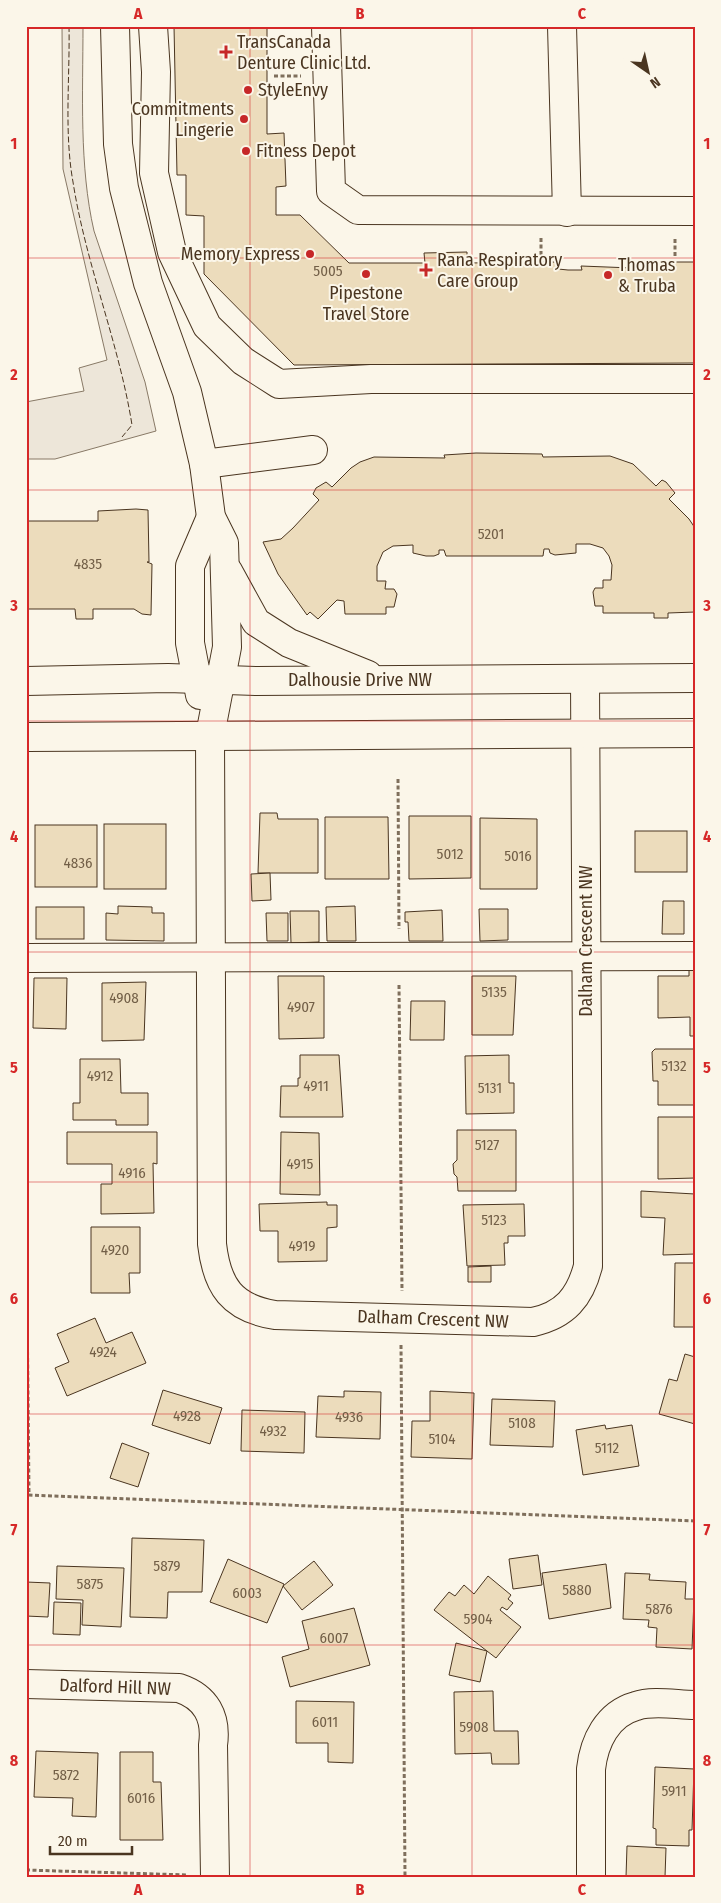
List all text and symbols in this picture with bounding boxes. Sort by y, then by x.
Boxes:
text: A [133,4,143,23]
text: B [356,4,365,23]
text: C [578,4,587,23]
place label: TransCanada Denture Clinic Ltd. [237,31,371,74]
marker: TransCanada Denture Clinic Ltd. [219,45,233,59]
north arrow [624,48,674,98]
text: N [647,73,663,92]
place label: StyleEnvy [258,79,328,101]
marker: StyleEnvy [242,84,254,96]
place label: Commitments Lingerie [132,98,234,141]
marker: Commitments Lingerie [238,113,250,125]
text: 1 [11,134,17,153]
text: 1 [704,134,710,153]
place label: Fitness Depot [256,140,356,162]
marker: Fitness Depot [240,145,252,157]
place label: Memory Express [181,243,300,265]
marker: Memory Express [304,248,316,260]
place label: Rana Respiratory Care Group [437,249,562,292]
place label: Thomas & Truba [618,254,676,297]
house number: 5005 [313,262,343,280]
marker: Rana Respiratory Care Group [419,263,433,277]
marker: Pipestone Travel Store [360,268,372,280]
marker: Thomas & Truba [602,269,614,281]
place label: Pipestone Travel Store [323,282,409,325]
text: 2 [9,365,18,384]
text: 2 [702,365,711,384]
house number: 5201 [478,525,504,543]
house number: 4835 [74,555,102,573]
text: 3 [9,596,18,615]
text: 3 [702,596,711,615]
street label: Dalhousie Drive NW [288,669,433,691]
text: 4 [10,827,18,846]
text: 4 [703,827,711,846]
house number: 5012 [437,845,464,863]
house number: 5016 [504,847,532,865]
house number: 4836 [64,854,92,872]
street label: Dalham Crescent NW [575,865,597,1017]
house number: 5135 [481,983,507,1001]
house number: 4908 [109,989,139,1007]
house number: 4907 [287,998,315,1016]
house number: 5132 [661,1057,687,1075]
text: 5 [10,1058,18,1077]
text: 5 [703,1058,711,1077]
house number: 4912 [87,1067,114,1085]
house number: 4911 [303,1077,329,1095]
house number: 5131 [478,1079,502,1097]
house number: 5127 [475,1136,499,1154]
house number: 4915 [287,1155,313,1173]
house number: 4916 [118,1164,146,1182]
house number: 5123 [481,1211,507,1229]
house number: 4919 [288,1237,316,1255]
house number: 4920 [101,1241,129,1259]
text: 6 [10,1289,18,1308]
text: 6 [703,1289,711,1308]
street label: Dalham Crescent NW [357,1305,510,1333]
house number: 4924 [89,1343,117,1361]
house number: 4928 [173,1407,201,1425]
house number: 4936 [335,1408,363,1426]
house number: 5108 [508,1414,536,1432]
house number: 4932 [259,1422,287,1440]
house number: 5104 [428,1430,456,1448]
house number: 5112 [595,1439,620,1457]
text: 7 [11,1520,18,1539]
text: 7 [704,1520,711,1539]
house number: 5879 [153,1557,181,1575]
house number: 5875 [77,1575,104,1593]
house number: 5880 [562,1581,592,1599]
house number: 6003 [232,1584,262,1602]
house number: 5876 [645,1600,673,1618]
house number: 5904 [463,1610,493,1628]
house number: 6007 [320,1629,348,1647]
street label: Dalford Hill NW [59,1674,172,1700]
house number: 6011 [312,1713,338,1731]
house number: 5908 [459,1718,489,1736]
text: 8 [10,1751,19,1770]
text: 8 [703,1751,712,1770]
house number: 5872 [53,1766,80,1784]
house number: 5911 [661,1782,687,1800]
house number: 6016 [127,1789,155,1807]
scale bar [50,1823,132,1855]
text: 20 m [58,1832,88,1850]
text: A [133,1880,143,1899]
text: B [356,1880,365,1899]
text: C [578,1880,587,1899]

